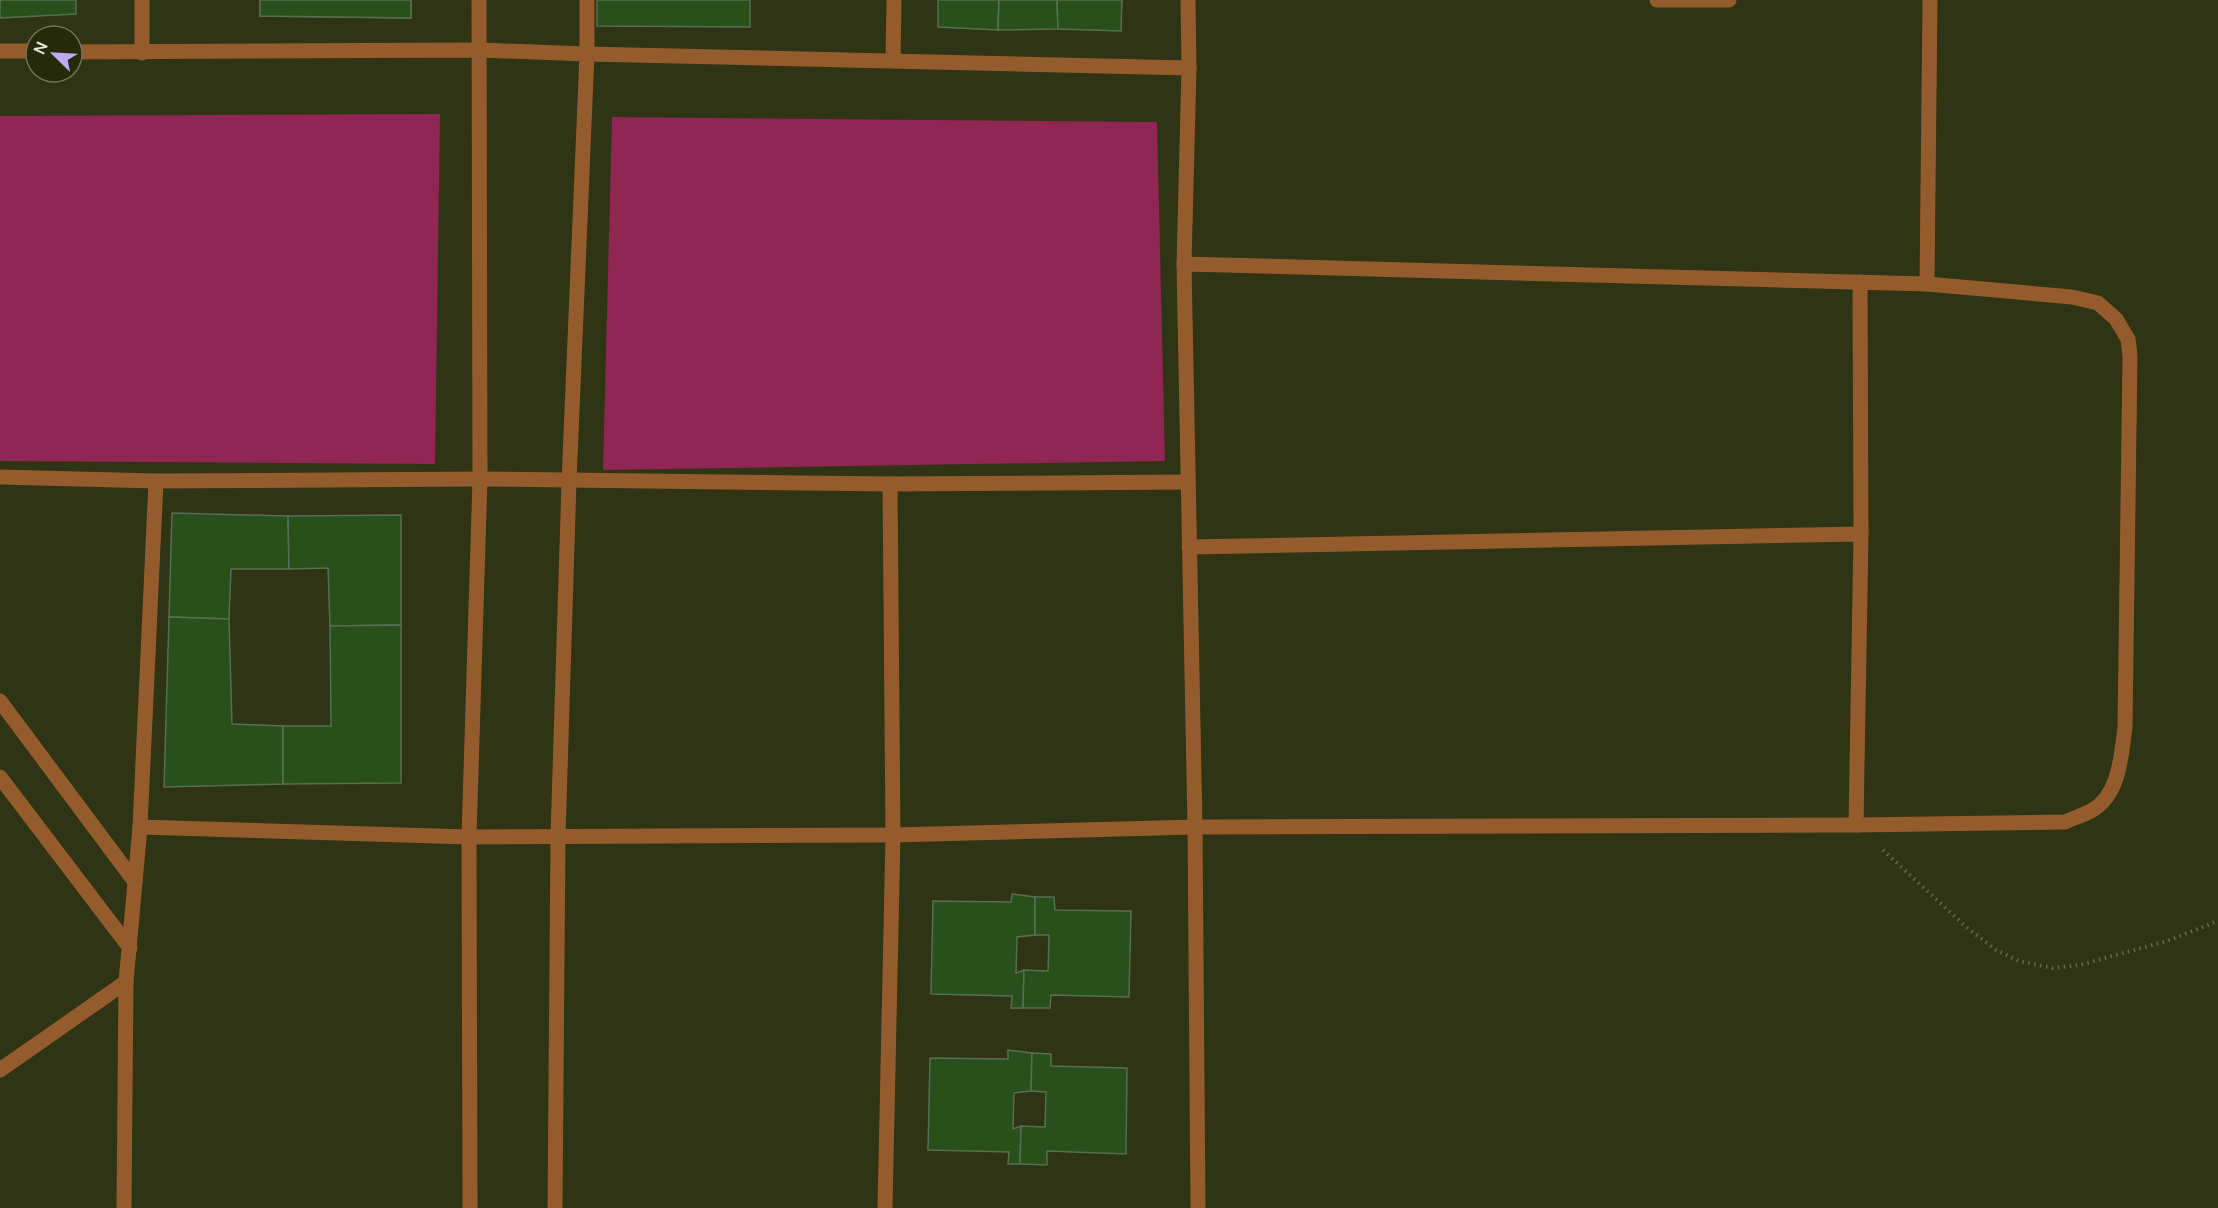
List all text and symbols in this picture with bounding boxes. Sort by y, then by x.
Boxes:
north arrow [24,24,84,84]
text: N [28,38,53,58]

